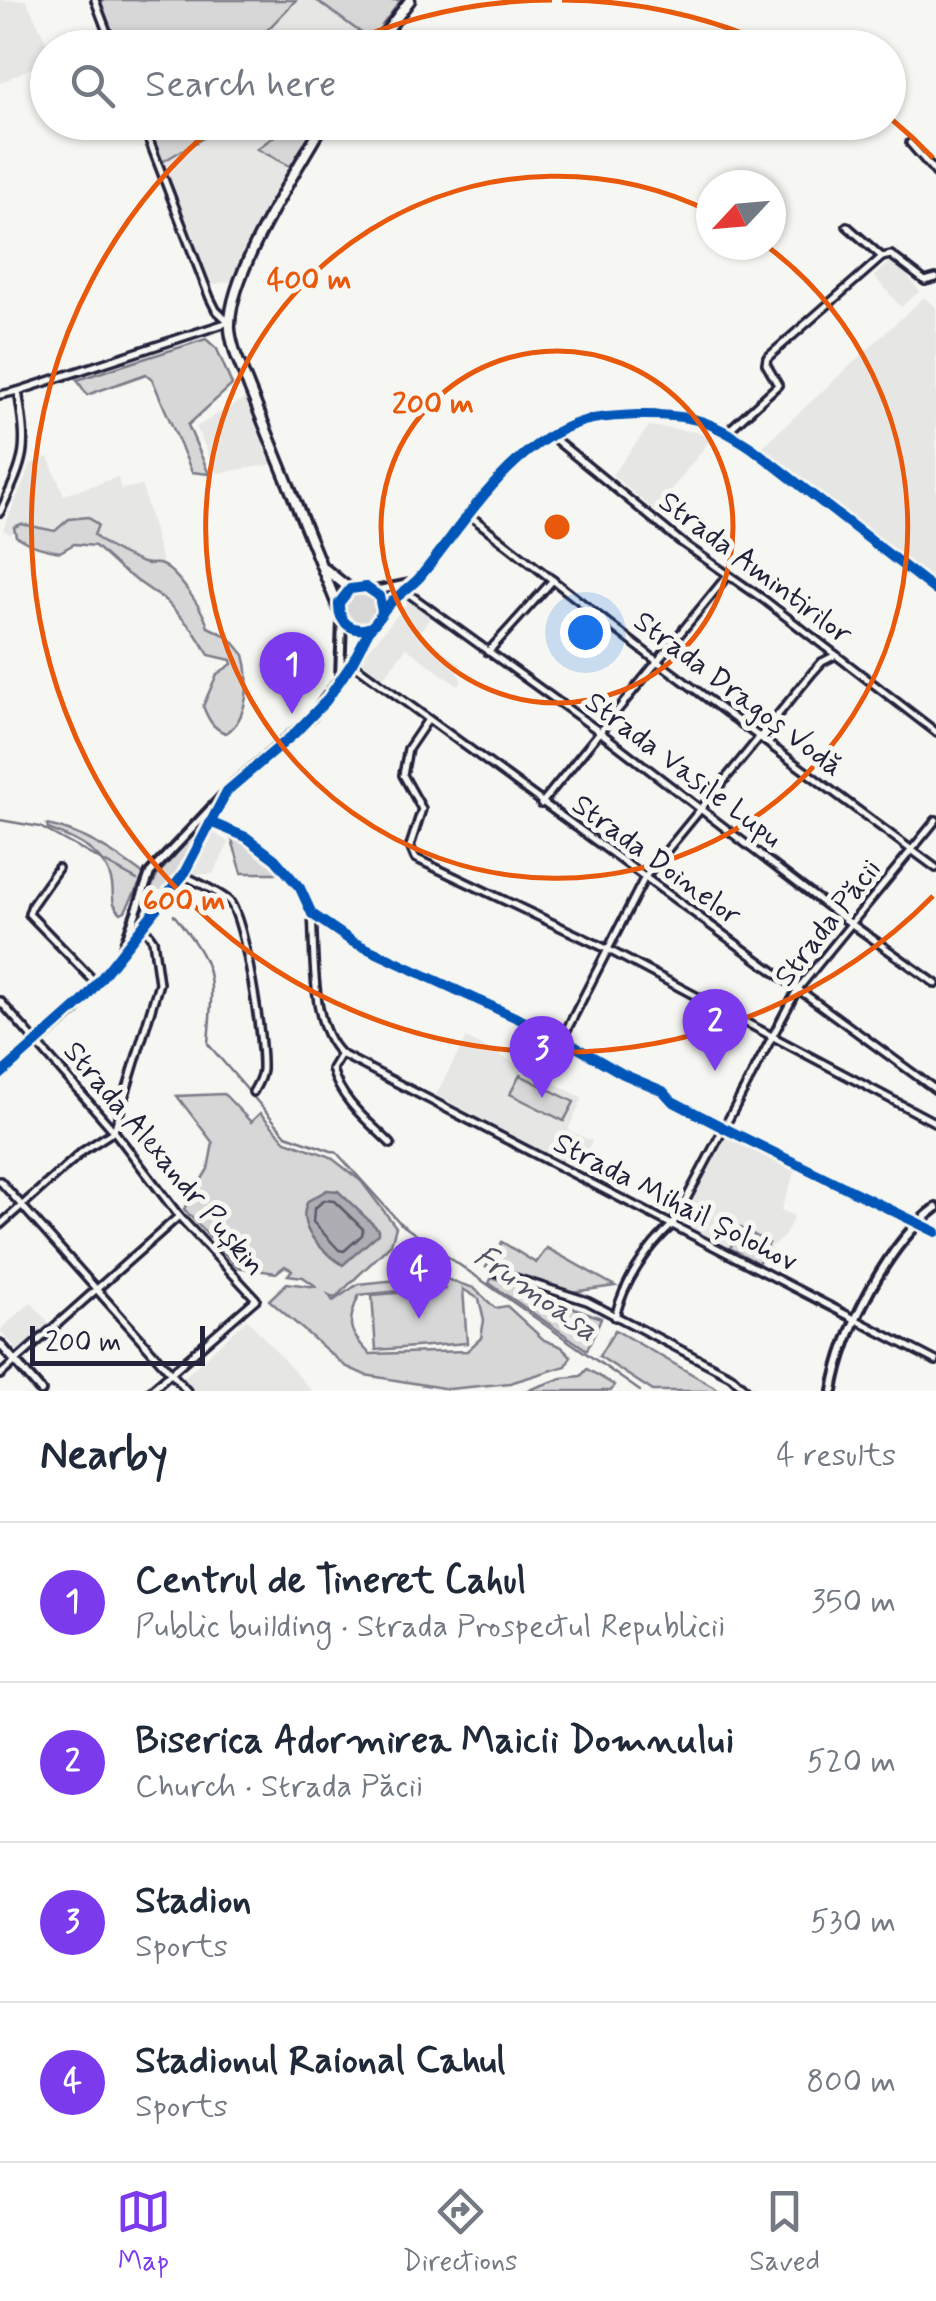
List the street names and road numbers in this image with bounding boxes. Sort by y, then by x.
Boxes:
street label: Strada Amintirilor [650,483,861,654]
street label: Strada Dragoș Vodă [625,602,851,786]
street label: Strada Vasile Lupu [577,683,790,857]
street label: Strada Doinelor [564,786,749,935]
street label: Strada Păcii [766,851,890,995]
street label: Strada Alexandr Pușkin [54,1033,274,1285]
street label: Strada Mihail Șolohov [546,1124,804,1281]

